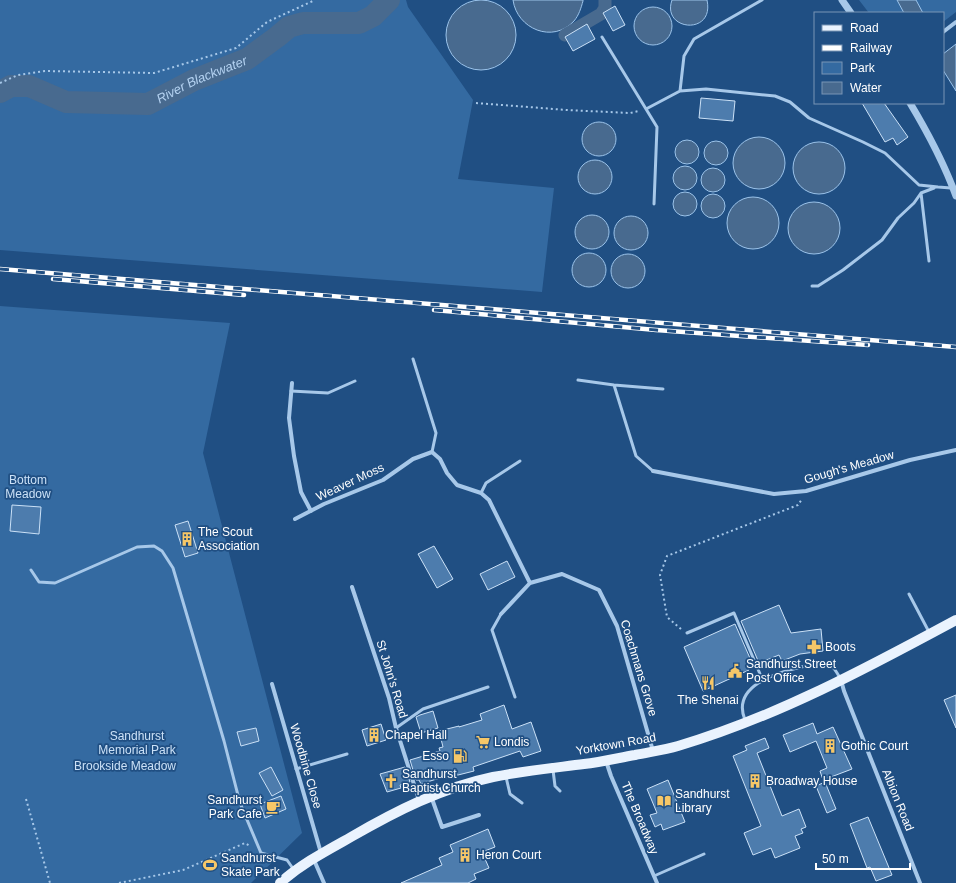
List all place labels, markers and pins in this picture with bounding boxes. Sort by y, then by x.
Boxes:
place label: The Scout Association [198,525,259,553]
building icon: The Scout Association [179,531,195,547]
pharmacy icon: Boots [806,639,822,655]
place label: Boots [825,640,856,654]
place label: Sandhurst Street Post Office [746,657,837,685]
public building icon: Sandhurst Street Post Office [727,663,743,679]
restaurant icon: The Shenai [700,675,716,691]
place label: The Shenai [677,693,739,707]
building icon: Chapel Hall [366,727,382,743]
place label: Chapel Hall [385,728,447,742]
supermarket icon: Londis [475,734,491,750]
place label: Londis [494,735,529,749]
building icon: Gothic Court [822,738,838,754]
place label: Gothic Court [841,739,909,753]
fuel station icon: Esso [452,748,468,764]
place label: Esso [422,749,449,763]
place label: Sandhurst Baptist Church [402,767,481,795]
church icon: Sandhurst Baptist Church [383,773,399,789]
building icon: Broadway House [747,773,763,789]
place label: Broadway House [766,774,858,788]
place label: Sandhurst Library [675,787,730,815]
place label: Sandhurst Park Cafe [207,793,263,821]
library icon: Sandhurst Library [656,793,672,809]
cafe icon: Sandhurst Park Cafe [265,799,281,815]
building icon: Heron Court [457,847,473,863]
place label: Heron Court [476,848,542,862]
place label: Sandhurst Skate Park [221,851,281,879]
sports icon: Sandhurst Skate Park [202,857,218,873]

